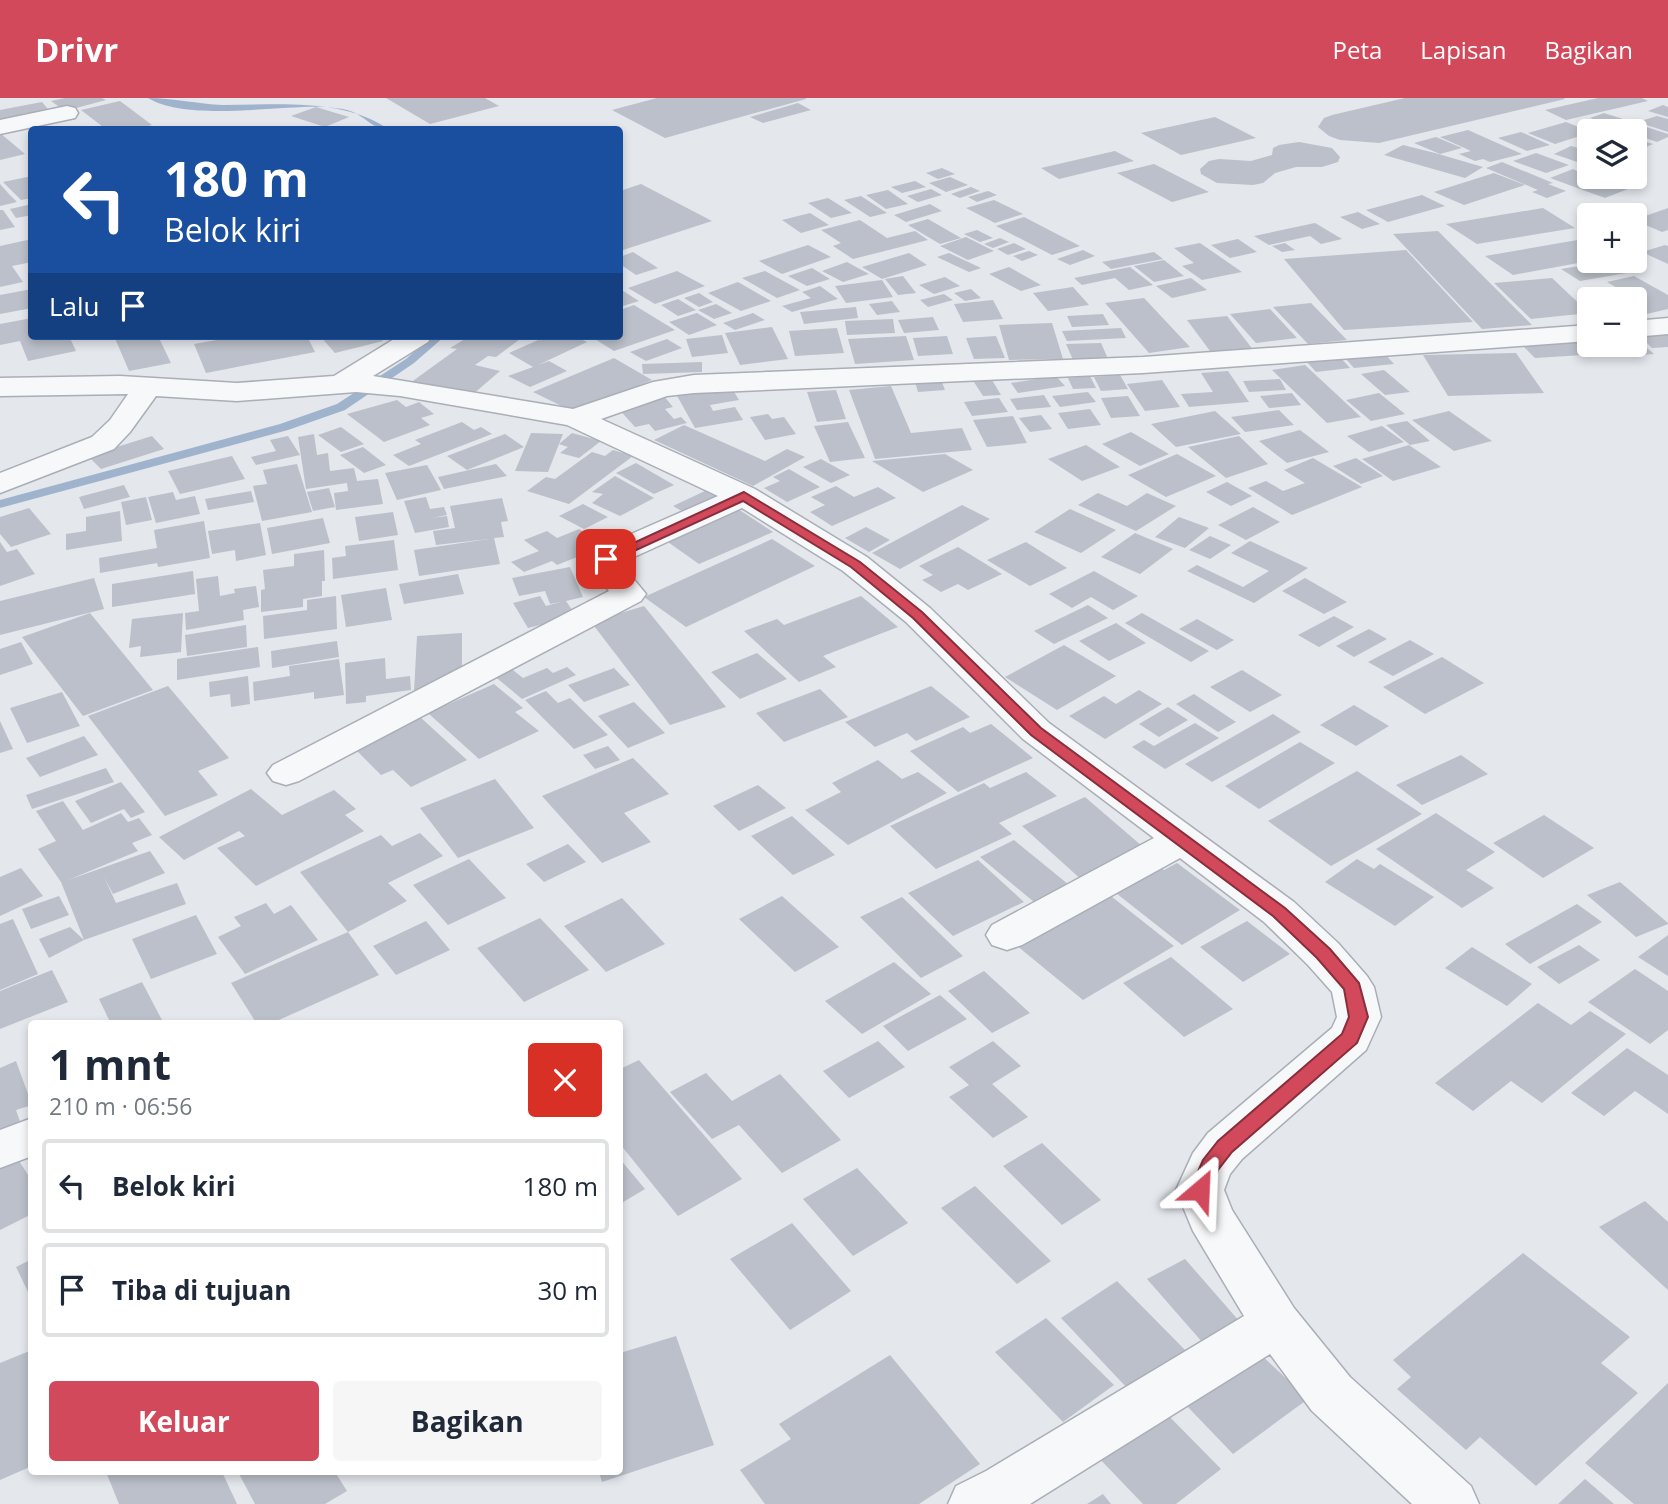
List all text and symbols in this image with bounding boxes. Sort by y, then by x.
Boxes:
text: Drivr [35,27,118,72]
text: Peta [1332,33,1382,66]
text: Lapisan [1420,33,1506,66]
text: Bagikan [1544,33,1633,66]
map controls [1577,119,1647,357]
button: layers [1577,119,1647,189]
text: 180 m [164,145,309,211]
icon: left [49,154,140,245]
button: + [1577,203,1647,273]
text: Belok kiri [164,208,301,251]
icon: arrive [114,287,152,325]
button: − [1577,287,1647,357]
text: Lalu [49,288,100,324]
pin [576,529,636,589]
icon: arrive [587,540,625,578]
text: 1 mnt [49,1035,171,1092]
button: close [528,1043,602,1117]
text: 210 m · 06:56 [49,1090,192,1122]
position arrow [1163,1153,1237,1227]
icon: left [53,1167,91,1205]
text: Belok kiri [112,1168,236,1204]
text: 180 m [523,1168,598,1204]
icon: arrive [53,1271,91,1309]
text: Tiba di tujuan [112,1272,291,1308]
text: 30 m [537,1272,598,1308]
button: Keluar [49,1381,319,1461]
button: Bagikan [333,1381,602,1461]

